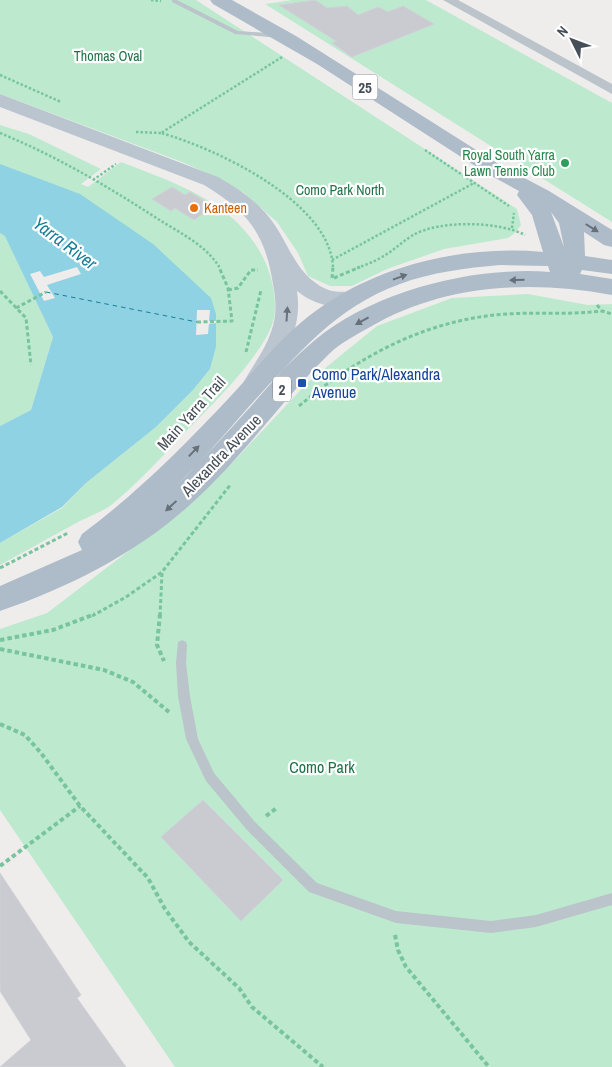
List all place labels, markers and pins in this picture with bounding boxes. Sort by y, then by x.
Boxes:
place label: Royal South Yarra Lawn Tennis Club [462,146,556,180]
marker: Royal South Yarra Lawn Tennis Club [559,157,571,169]
place label: Kanteen [204,199,247,217]
marker: Kanteen [188,202,200,214]
place label: Como Park/Alexandra Avenue [311,363,441,403]
marker: Como Park/Alexandra Avenue [296,377,308,389]

